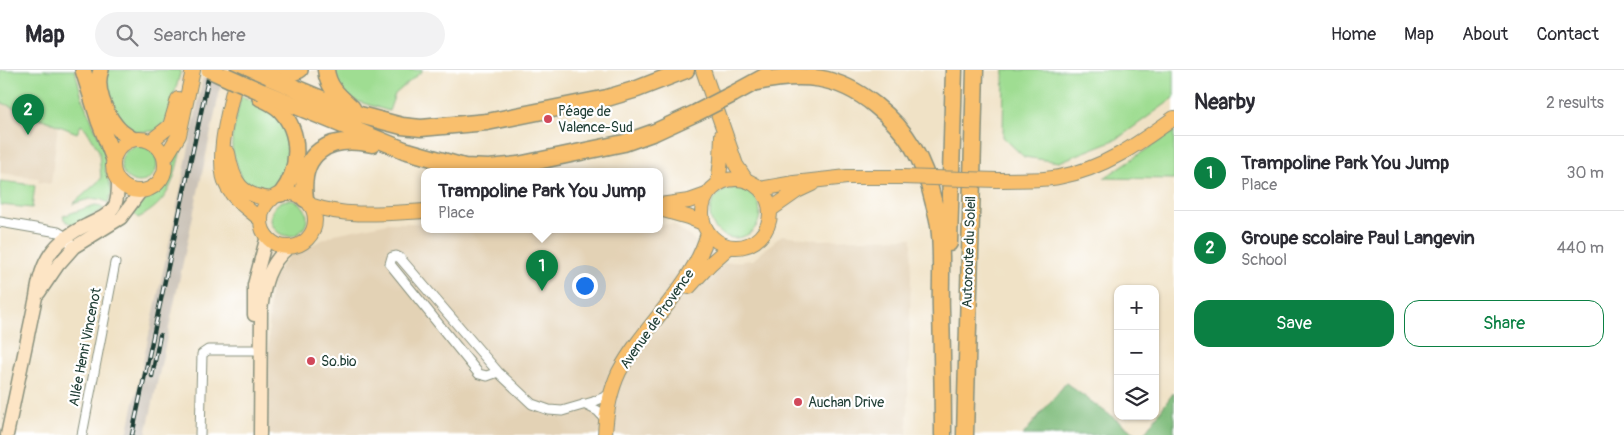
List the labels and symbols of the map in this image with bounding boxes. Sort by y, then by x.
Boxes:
pin: 2 [12,94,44,135]
place label: Péage de Valence-Sud [558,103,633,136]
marker: Péage de Valence-Sud [542,113,554,125]
street label: Autoroute du Soleil [959,196,979,308]
pin: 1 [526,250,558,291]
street label: Avenue de Provence [616,266,698,372]
your location [572,273,598,299]
street label: Allée Henri Vincenot [65,286,105,408]
place label: So.bio [321,353,357,370]
marker: So.bio [305,355,317,367]
place label: Auchan Drive [808,394,884,411]
marker: Auchan Drive [792,396,804,408]

